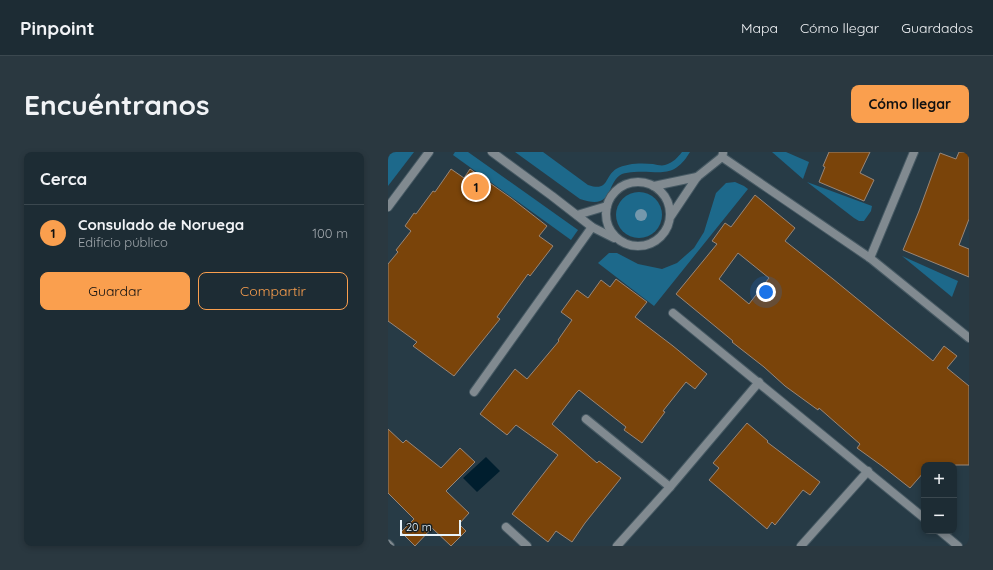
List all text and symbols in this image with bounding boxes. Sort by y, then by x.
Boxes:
text: Pinpoint [20,16,95,40]
text: Mapa [741,19,778,37]
text: Cómo llegar [800,19,879,37]
text: Guardados [901,19,973,37]
button: Cómo llegar [851,85,969,123]
text: Encuéntranos [24,87,209,122]
text: Cerca [40,168,87,189]
pin: 1 [463,172,489,202]
text: Consulado de Noruega [78,215,244,234]
text: 1 [50,225,56,241]
text: 100 m [312,225,348,241]
text: Edificio público [78,234,168,250]
button: Guardar [40,272,190,310]
button: Compartir [198,272,348,310]
your location [756,282,776,302]
map controls [921,462,957,534]
button: + [921,462,957,498]
button: − [921,498,957,534]
scale bar [400,518,461,537]
text: 20 m [406,520,432,534]

